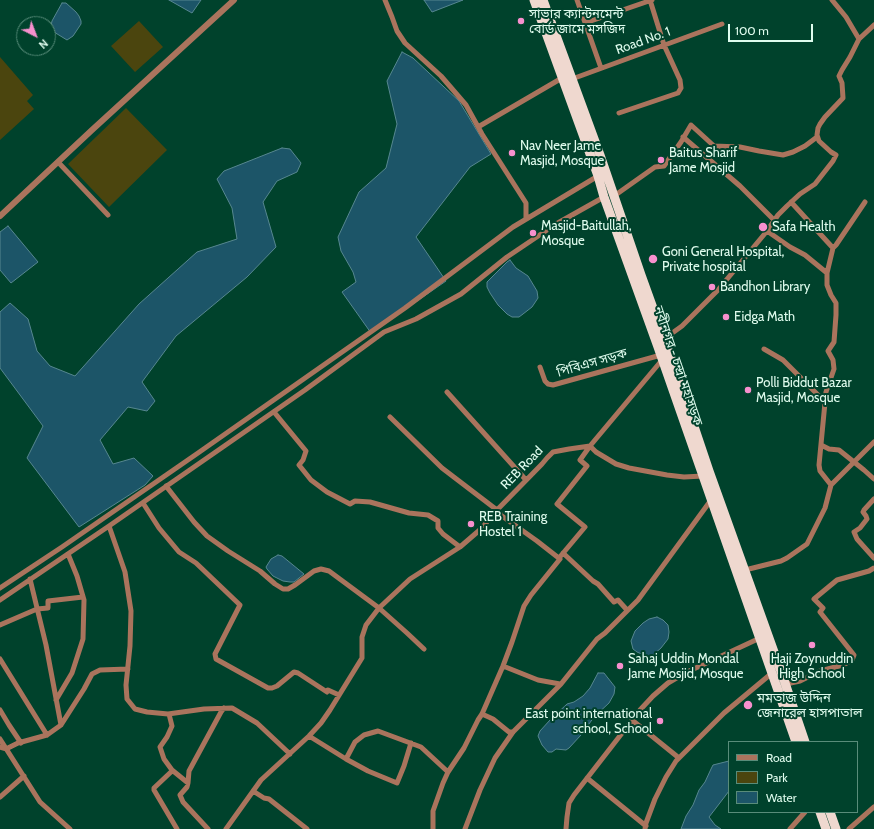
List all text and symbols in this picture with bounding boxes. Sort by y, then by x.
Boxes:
place label: সাভার ক্যান্টনমেন্ট বোর্ড জামে মসজিদ [529,6,625,37]
north arrow [16,16,56,56]
marker: সাভার ক্যান্টনমেন্ট বোর্ড জামে মসজিদ [516,16,526,26]
scale bar [730,16,815,42]
text: 100 m [735,23,769,38]
street label: Road No. 1 [613,24,673,58]
text: N [36,36,51,52]
place label: Nav Neer Jame Masjid, Mosque [520,138,604,169]
place label: Baitus Sharif Jame Mosjid [669,145,737,176]
marker: Nav Neer Jame Masjid, Mosque [507,148,517,158]
marker: Baitus Sharif Jame Mosjid [656,155,666,165]
place label: Masjid-Baitullah, Mosque [541,218,632,249]
place label: Safa Health [772,219,835,235]
marker: Safa Health [757,221,769,233]
marker: Masjid-Baitullah, Mosque [528,228,538,238]
place label: Goni General Hospital, Private hospital [662,244,784,275]
marker: Goni General Hospital, Private hospital [647,253,659,265]
place label: Bandhon Library [720,279,810,295]
marker: Bandhon Library [707,282,717,292]
street label: নবীনগর - চন্দ্রা মহাসড়ক [650,304,706,428]
place label: Eidga Math [734,309,795,325]
marker: Eidga Math [721,312,731,322]
street label: পিবিএস সড়ক [555,346,629,380]
place label: Polli Biddut Bazar Masjid, Mosque [756,375,852,406]
marker: Polli Biddut Bazar Masjid, Mosque [743,385,753,395]
street label: REB Road [498,443,546,493]
place label: REB Training Hostel 1 [479,509,547,540]
marker: REB Training Hostel 1 [466,519,476,529]
marker: Haji Zoynuddin High School [807,640,817,650]
place label: Sahaj Uddin Mondal Jame Mosjid, Mosque [628,651,743,682]
place label: Haji Zoynuddin High School [771,651,853,682]
marker: Sahaj Uddin Mondal Jame Mosjid, Mosque [615,661,625,671]
place label: মমতাজ উদ্দিন জেনারেল হাসপাতাল [757,690,862,721]
marker: মমতাজ উদ্দিন জেনারেল হাসপাতাল [742,699,754,711]
place label: East point international school, School [525,706,652,737]
marker: East point international school, School [655,716,665,726]
legend [728,741,858,813]
text: Road [766,750,792,765]
text: Park [766,770,788,785]
text: Water [766,790,796,805]

